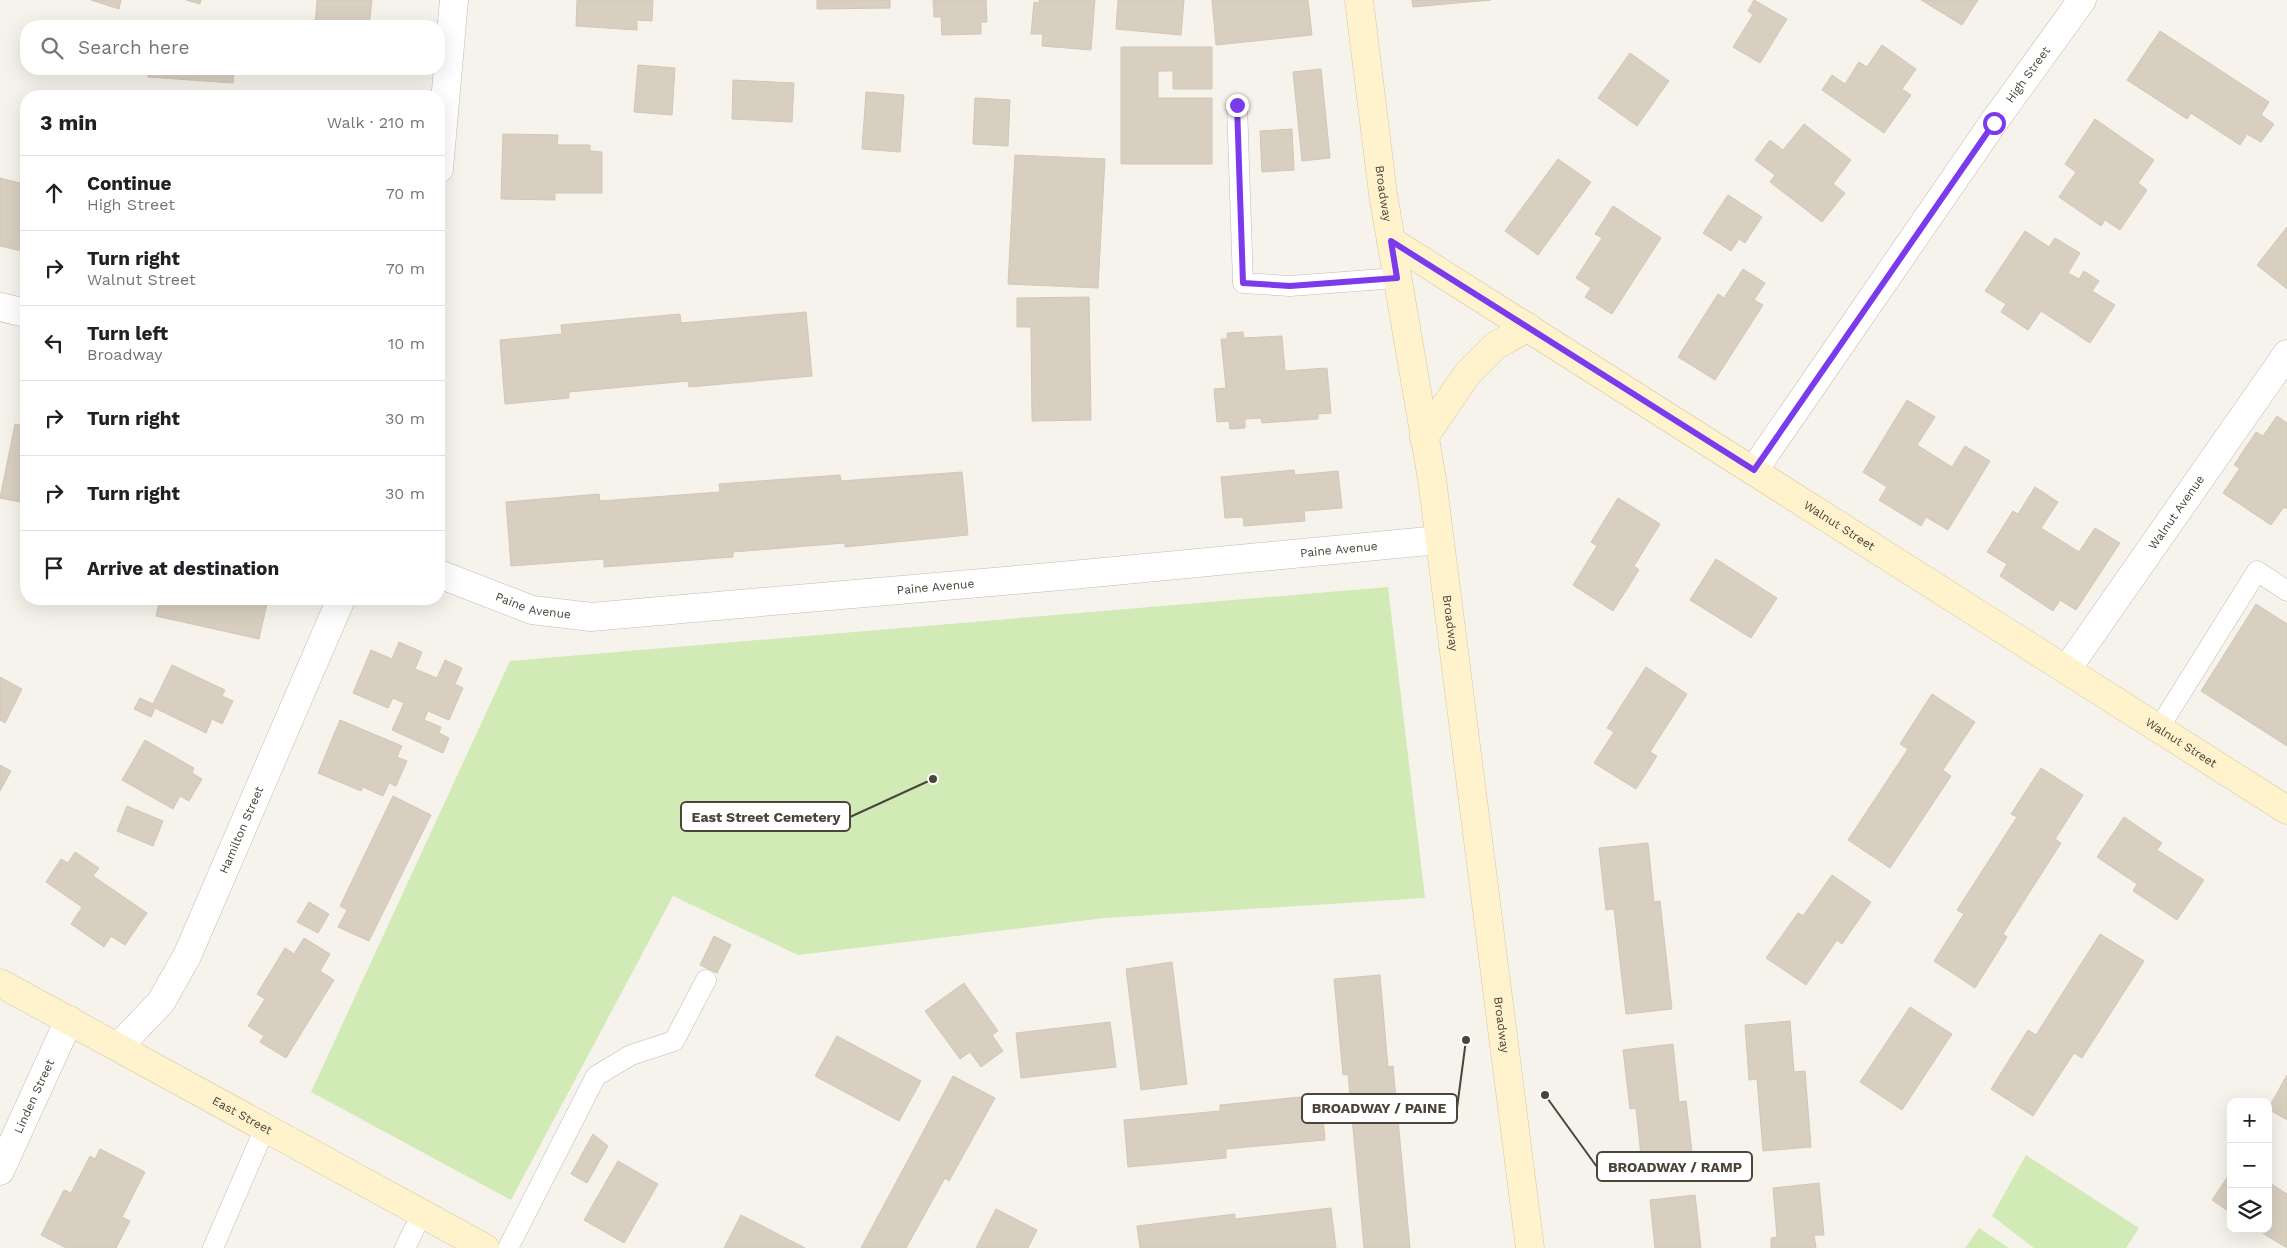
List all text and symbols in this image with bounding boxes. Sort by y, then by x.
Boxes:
search box [20,20,445,75]
icon: search [38,34,66,62]
text: Search here [78,36,189,59]
street label: High Street [2003,44,2053,106]
route end [1226,94,1249,117]
text: 3 min [40,110,97,135]
route start [1983,112,2006,135]
text: Walk · 210 m [327,113,425,132]
street label: Broadway [1373,165,1395,223]
text: Continue [87,172,171,195]
icon: ahead [40,179,68,207]
text: 70 m [386,184,425,203]
text: High Street [87,195,175,214]
text: Turn right [87,247,180,270]
icon: right [40,254,68,282]
text: 70 m [386,259,425,278]
text: Walnut Street [87,270,196,289]
text: Turn left [87,322,168,345]
icon: left [40,329,68,357]
text: 10 m [388,334,425,353]
text: Broadway [87,345,162,364]
icon: right [40,404,68,432]
text: Turn right [87,407,180,430]
text: 30 m [385,409,425,428]
street label: Walnut Avenue [2146,472,2207,552]
icon: right [40,479,68,507]
text: Turn right [87,482,180,505]
text: 30 m [385,484,425,503]
street label: Walnut Street [1801,498,1877,553]
street label: Paine Avenue [1299,539,1378,560]
icon: arrive [40,554,68,582]
text: Arrive at destination [87,557,279,580]
street label: Paine Avenue [896,577,975,597]
street label: Paine Avenue [493,590,572,622]
street label: Broadway [1440,594,1461,653]
street label: Walnut Street [2143,715,2219,771]
street label: Hamilton Street [216,784,266,876]
callout: East Street Cemetery [681,802,850,831]
text: East Street Cemetery [692,809,841,825]
street label: Broadway [1491,996,1512,1055]
street label: Linden Street [11,1057,57,1136]
street label: East Street [210,1093,275,1137]
callout: BROADWAY / PAINE [1302,1094,1457,1123]
map controls [2227,1098,2272,1233]
button: + [2227,1098,2272,1143]
text: BROADWAY / PAINE [1312,1100,1446,1116]
button: − [2227,1143,2272,1188]
callout: BROADWAY / RAMP [1597,1152,1752,1181]
text: BROADWAY / RAMP [1608,1159,1742,1175]
button: layers [2227,1188,2272,1233]

